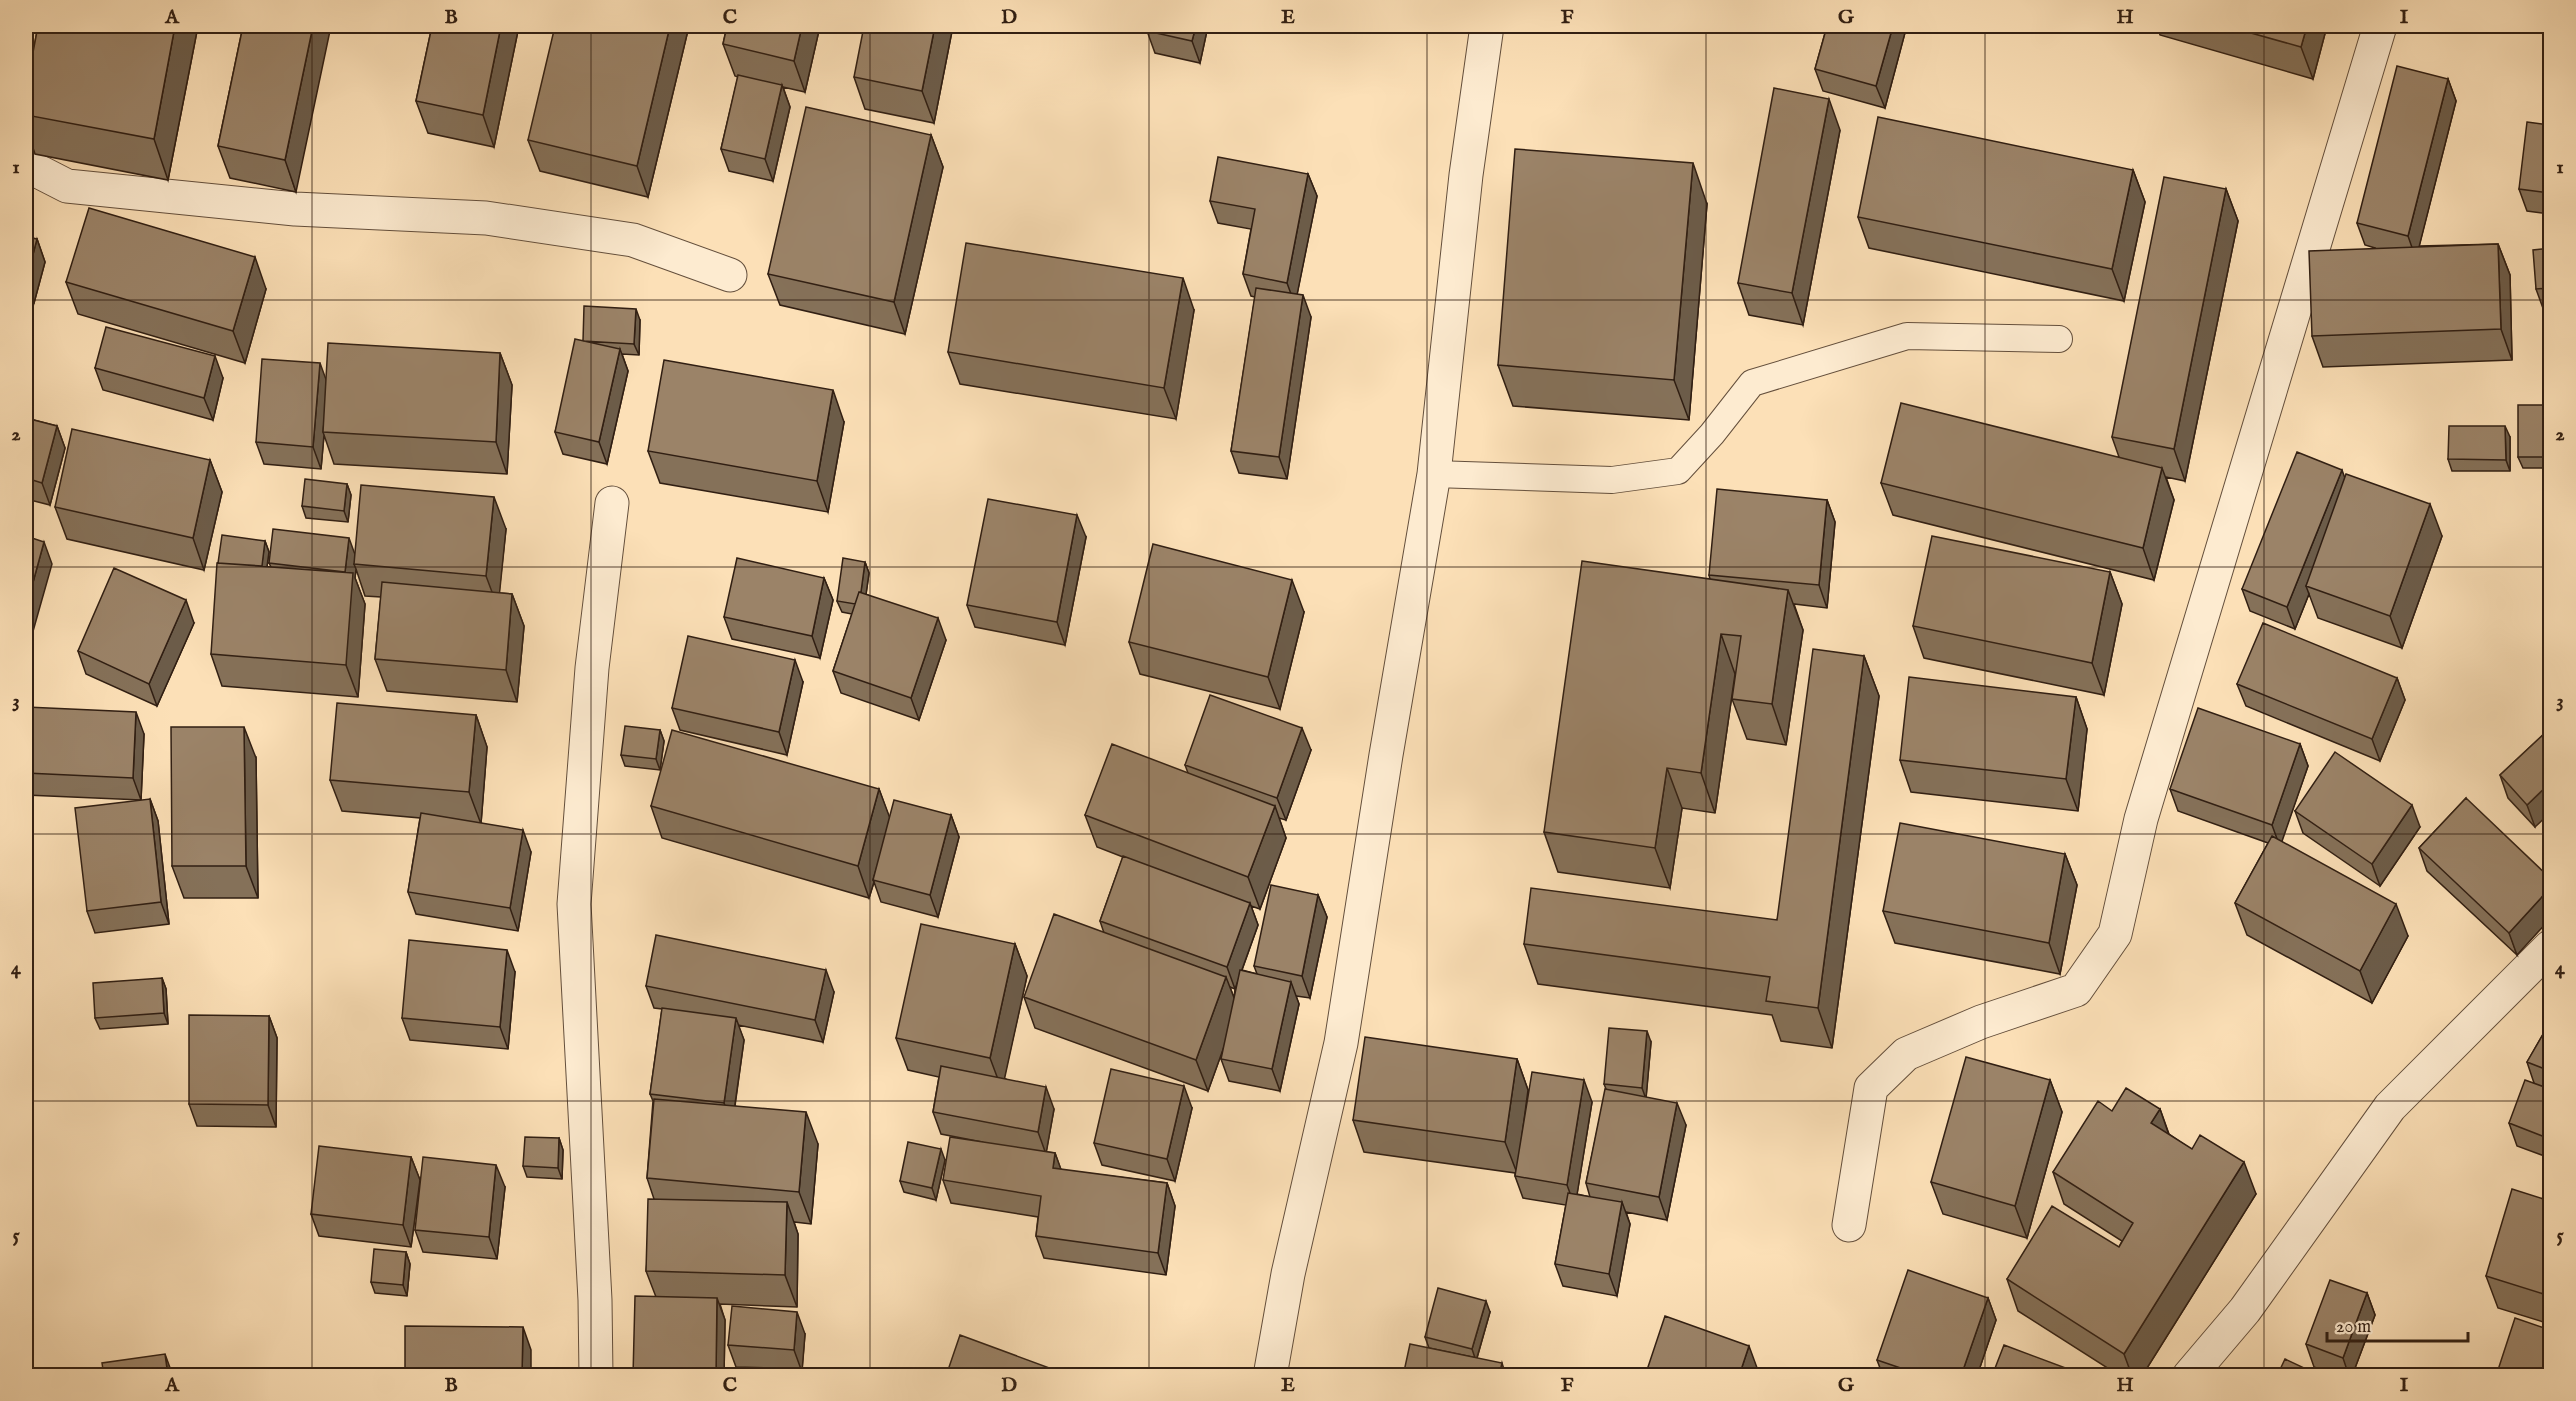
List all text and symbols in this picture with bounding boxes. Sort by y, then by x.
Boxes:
text: A [164,5,180,30]
text: B [444,5,458,30]
text: C [723,5,737,30]
text: D [1001,5,1017,30]
text: E [1281,5,1295,30]
text: F [1561,5,1574,30]
text: G [1838,5,1855,30]
text: H [2116,5,2134,30]
text: I [2400,5,2409,30]
text: 1 [12,155,20,180]
text: 1 [2556,155,2564,180]
text: 2 [11,422,21,447]
text: 2 [2555,422,2565,447]
text: 3 [12,689,20,714]
text: 3 [2556,689,2564,714]
text: 4 [11,956,22,981]
text: 4 [2555,956,2566,981]
text: 5 [12,1223,20,1248]
text: 5 [2556,1223,2564,1248]
scale bar [2327,1305,2468,1343]
text: 20 m [2336,1316,2371,1339]
text: A [164,1373,180,1398]
text: B [444,1373,458,1398]
text: C [723,1373,737,1398]
text: D [1001,1373,1017,1398]
text: E [1281,1373,1295,1398]
text: F [1561,1373,1574,1398]
text: G [1838,1373,1855,1398]
text: H [2116,1373,2134,1398]
text: I [2400,1373,2409,1398]

